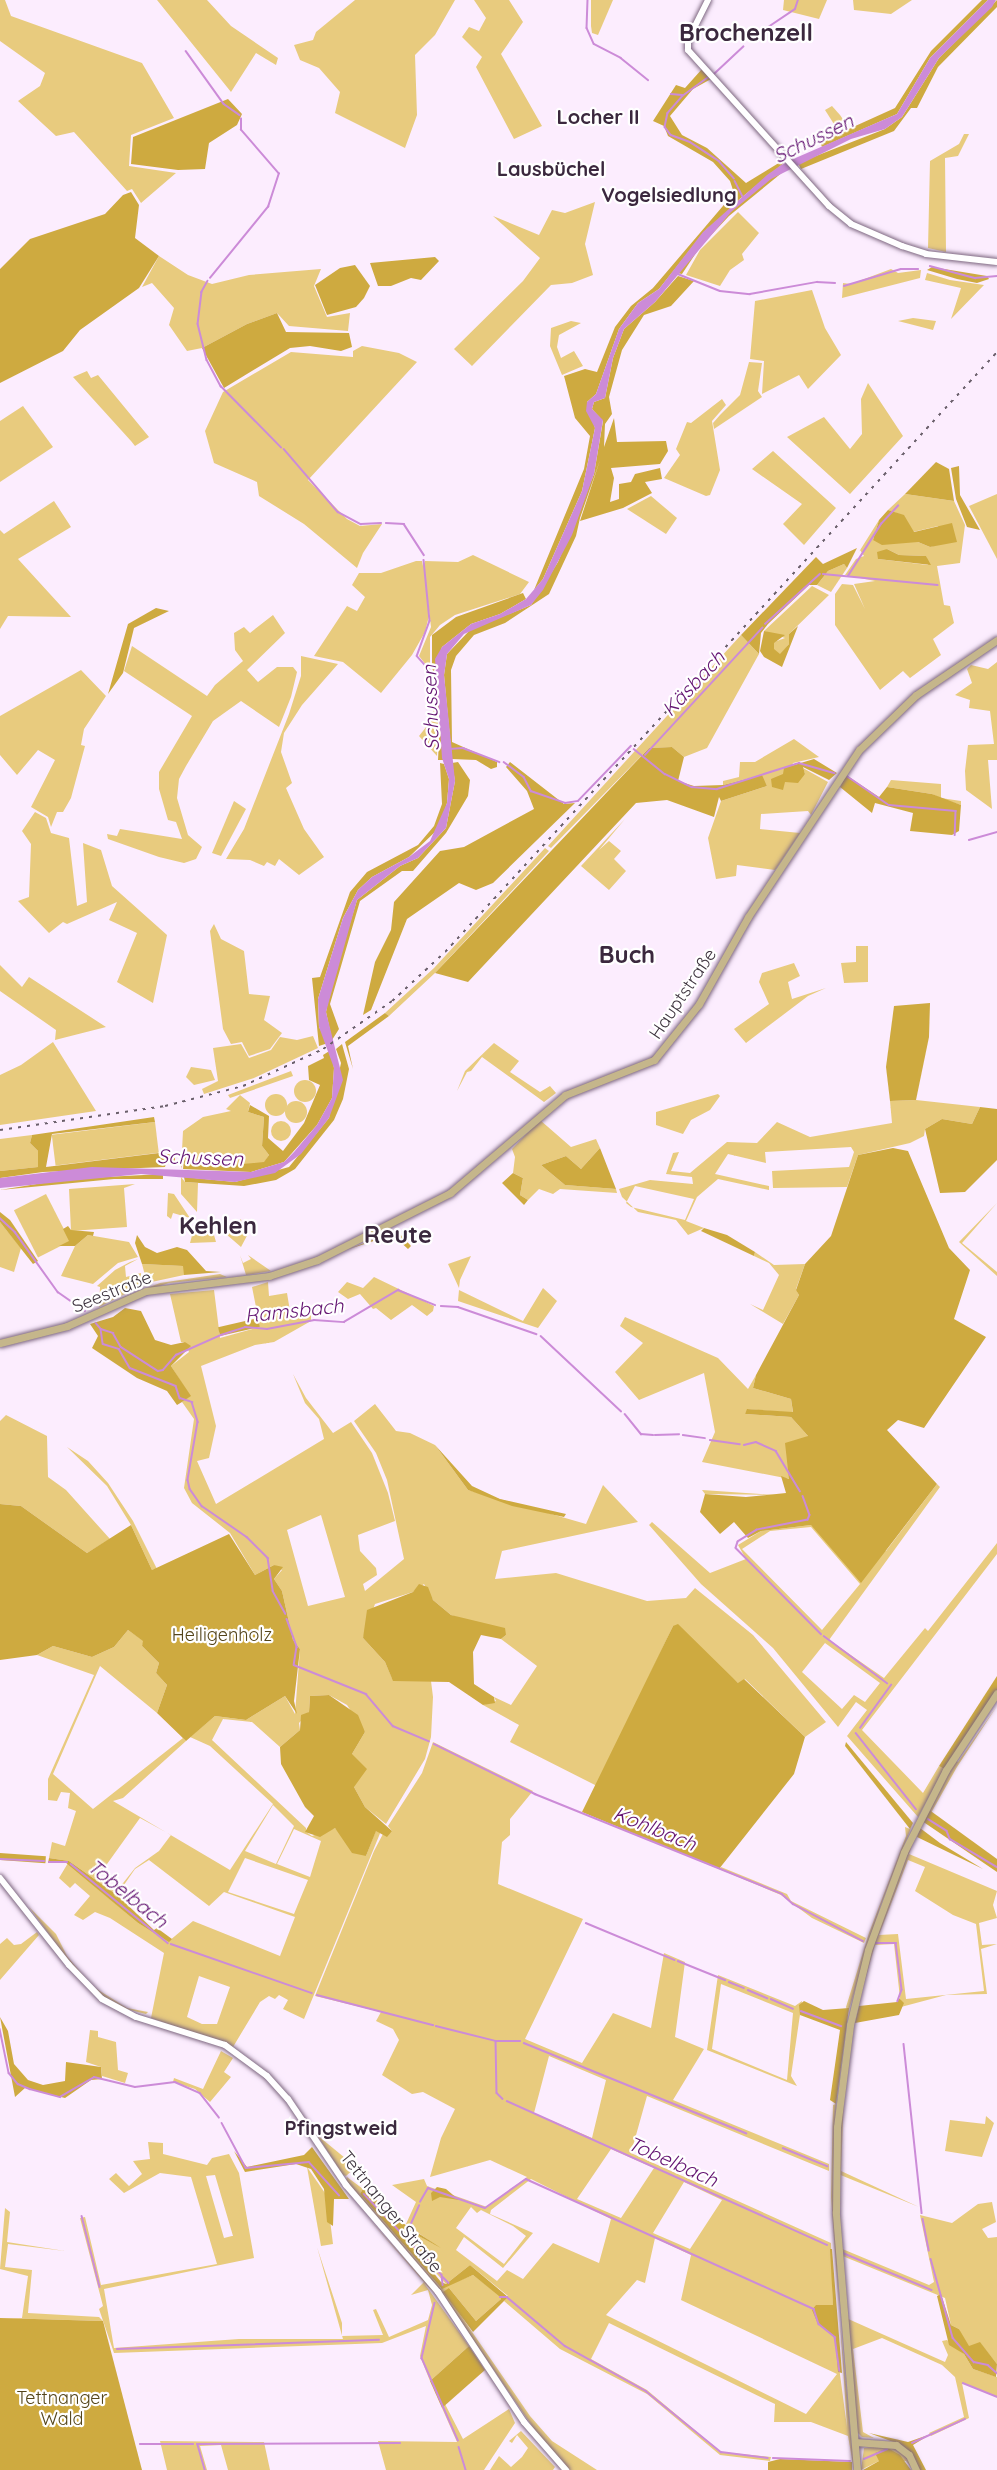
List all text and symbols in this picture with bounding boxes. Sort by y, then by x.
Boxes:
district label: Brochenzell [679,19,813,47]
district label: Locher II [557,104,639,128]
water label: Schussen [769,108,857,168]
district label: Lausbüchel [497,156,605,180]
district label: Vogelsiedlung [601,182,737,206]
water label: Käsbach [657,645,729,721]
water label: Schussen [417,665,443,751]
district label: Buch [599,941,655,969]
street label: Hauptstraße [645,945,721,1043]
water label: Schussen [157,1144,243,1170]
district label: Kehlen [179,1212,257,1240]
district label: Reute [364,1221,432,1249]
street label: Seestraße [69,1266,155,1318]
water label: Ramsbach [243,1293,345,1327]
park label: Heiligenholz [172,1624,272,1646]
water label: Kohlbach [610,1801,700,1855]
water label: Tobelbach [83,1854,173,1932]
district label: Pfingstweid [284,2115,398,2139]
water label: Tobelbach [624,2131,722,2191]
street label: Tettnanger Straße [335,2147,447,2277]
park label: Tettnanger Wald [17,2388,107,2430]

